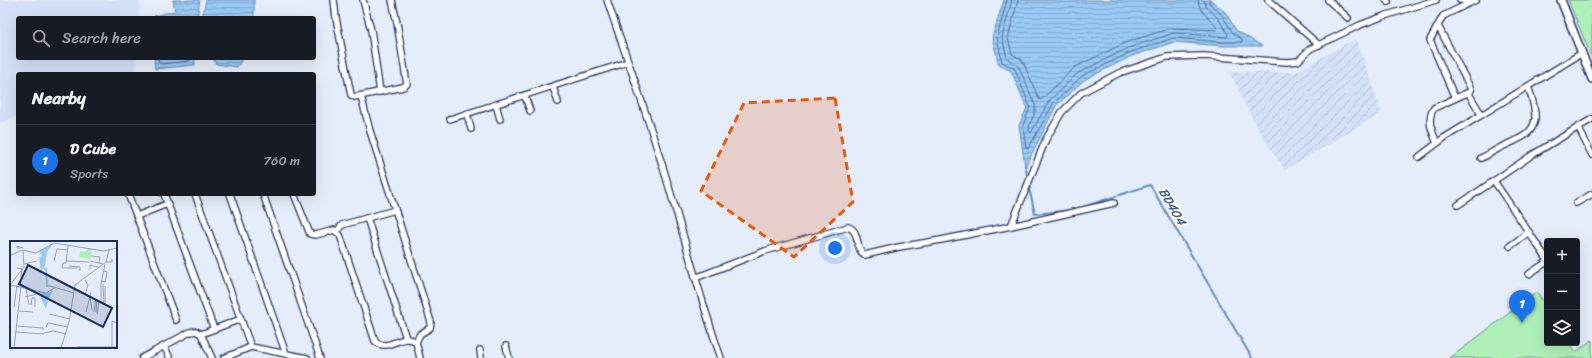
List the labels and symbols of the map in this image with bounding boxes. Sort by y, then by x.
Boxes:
water label: BD404 [1152,183,1194,231]
your location [825,238,845,258]
inset map [10,241,117,348]
pin: 1 [1509,290,1535,323]

